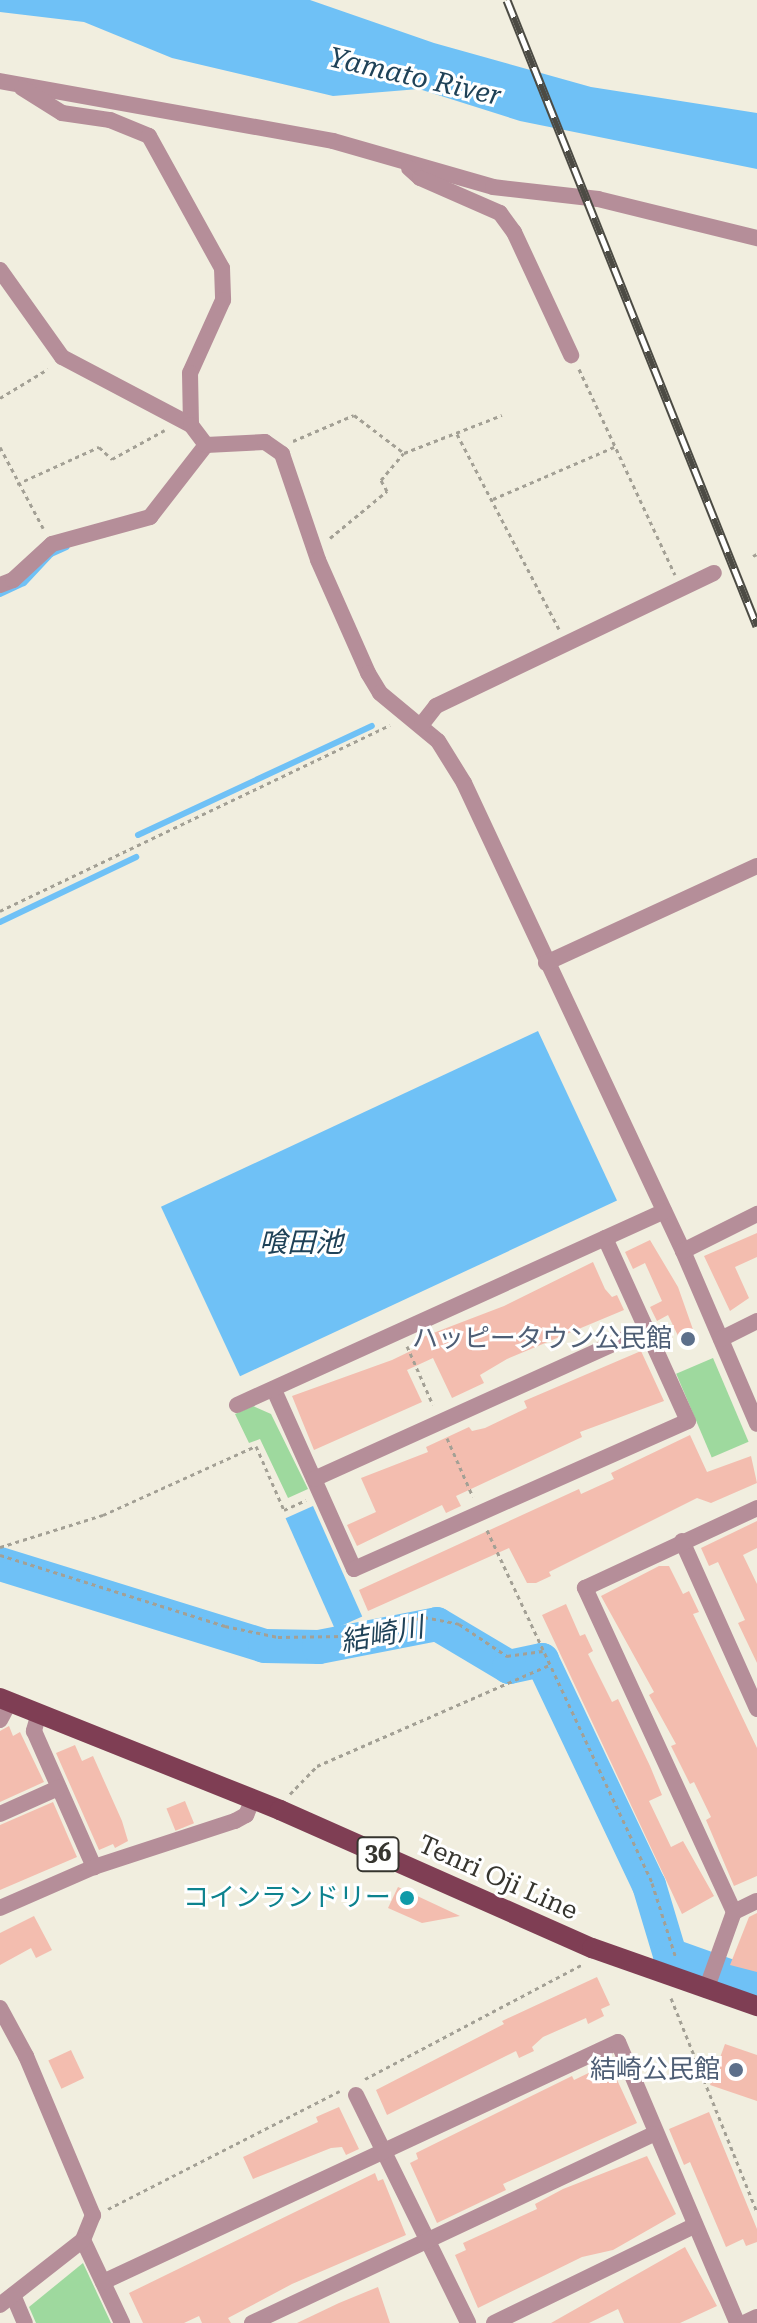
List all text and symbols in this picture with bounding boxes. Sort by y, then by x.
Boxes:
water label: Yamato River [325,41,505,113]
water label: 喰田池 [259,1226,343,1260]
place label: ハッピータウン公民館 [412,1323,672,1355]
marker: ハッピータウン公民館 [679,1330,697,1348]
water label: 結崎川 [338,1610,426,1660]
street label: Tenri Oji Line [414,1829,582,1927]
road number: 36 [356,1834,400,1874]
place label: コインランドリー [183,1882,391,1914]
marker: コインランドリー [398,1889,416,1907]
place label: 結崎公民館 [590,2054,720,2086]
marker: 結崎公民館 [727,2061,745,2079]

